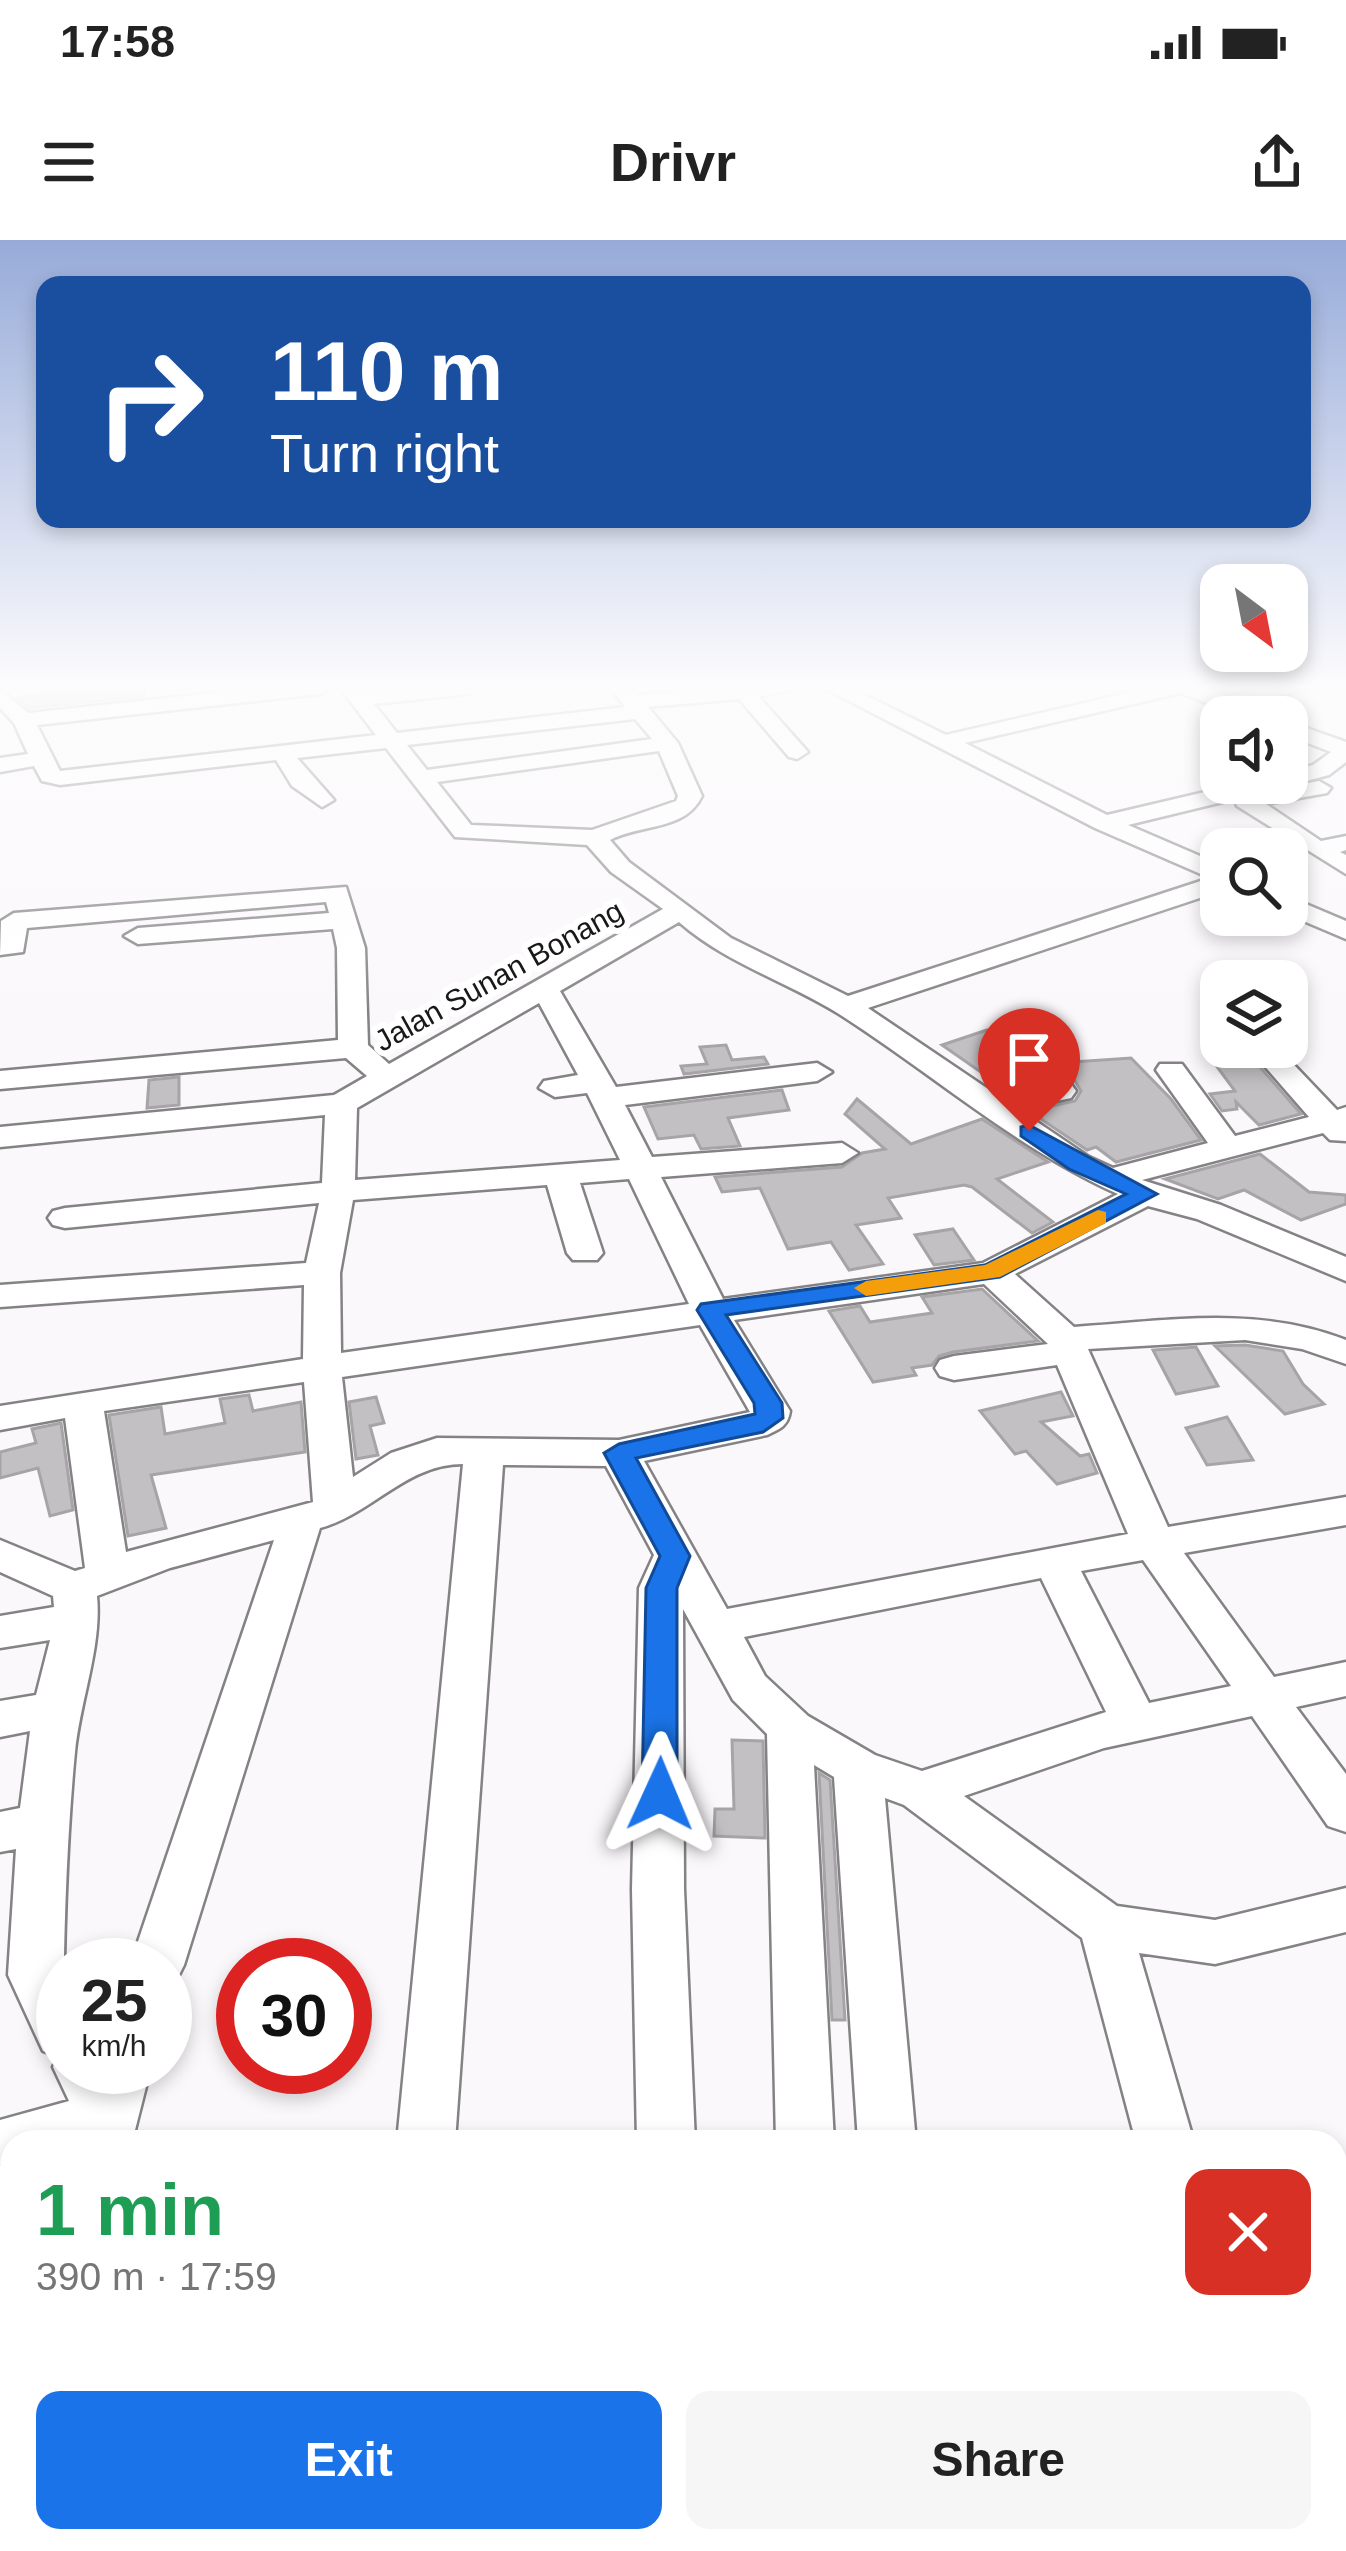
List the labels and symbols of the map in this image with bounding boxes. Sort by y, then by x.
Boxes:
north arrow [1200,564,1308,672]
street label: Jalan Sunan Bonang [369,894,629,1058]
pin [978,1008,1080,1131]
position arrow [597,1731,723,1857]
speed limit sign: 30 [216,1938,372,2094]

